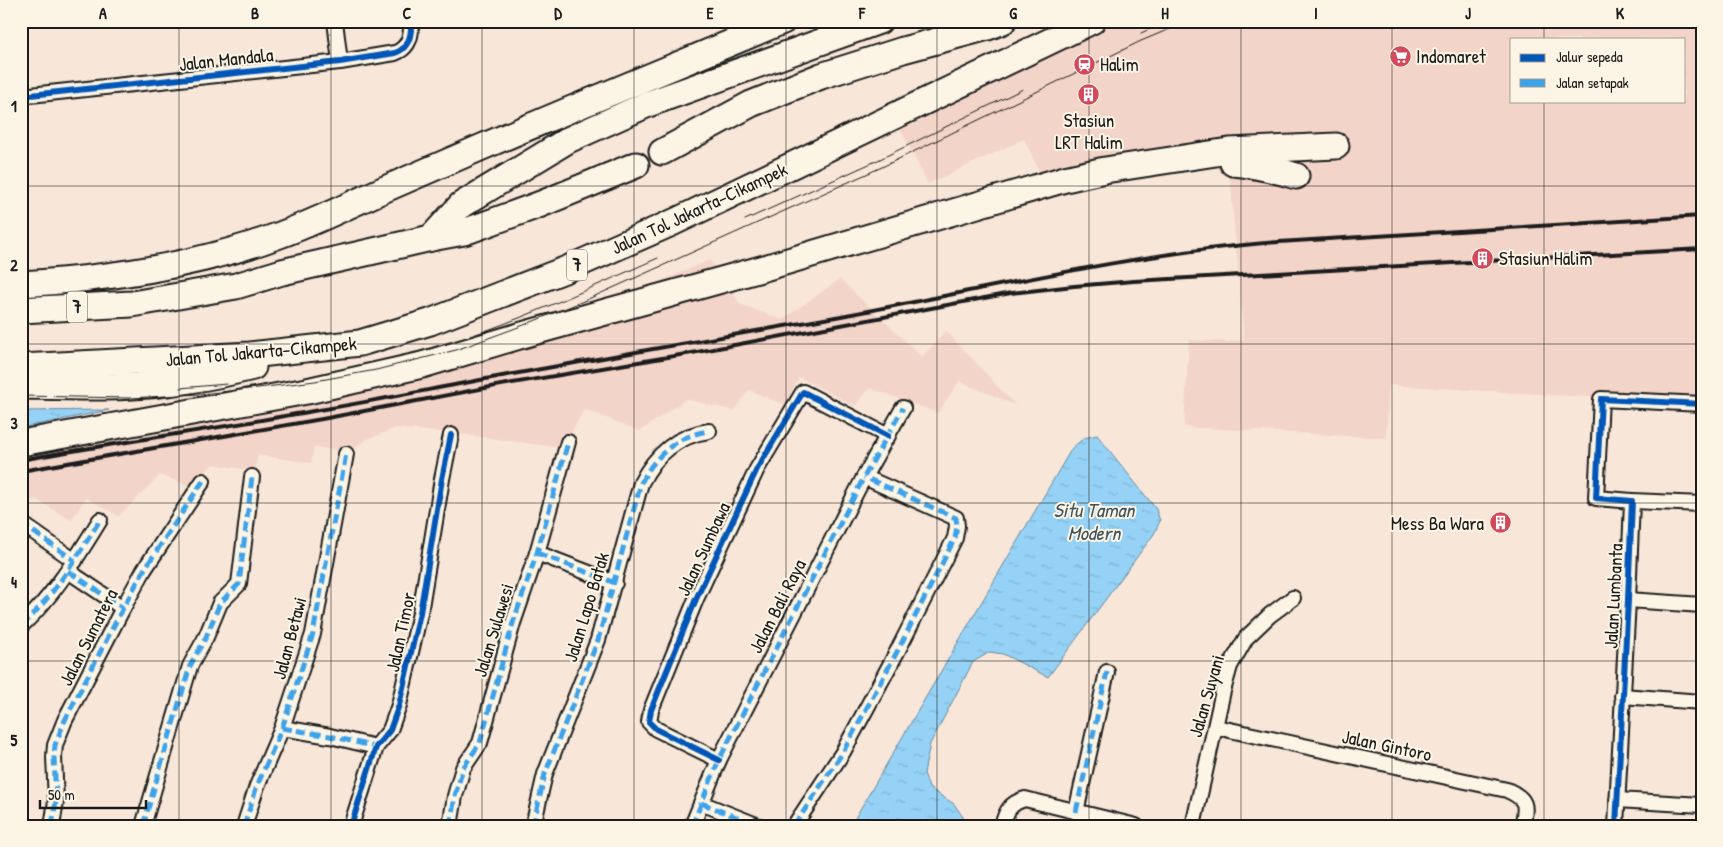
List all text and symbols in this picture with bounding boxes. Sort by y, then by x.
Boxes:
text: A [99,2,107,24]
text: B [251,2,259,24]
text: C [403,2,412,24]
text: D [554,2,562,24]
text: E [706,2,714,24]
text: F [858,2,866,24]
text: G [1009,2,1017,24]
text: H [1161,2,1169,24]
text: I [1314,2,1318,24]
text: J [1465,2,1471,24]
text: K [1616,2,1625,24]
legend [1510,38,1686,102]
street label: Jalan Mandala [178,41,275,77]
place label: Indomaret [1416,43,1486,69]
supermarket icon: Indomaret [1388,44,1412,68]
text: Jalur sepeda [1556,46,1623,67]
place label: Halim [1100,51,1139,77]
station icon: Halim [1072,52,1096,76]
text: Jalan setapak [1556,72,1629,93]
building icon: Stasiun LRT Halim [1077,82,1101,106]
text: 1 [11,95,17,117]
place label: Stasiun LRT Halim [1055,107,1123,155]
street label: Jalan Tol Jakarta–Cikampek [607,156,791,260]
place label: Stasiun Halim [1499,245,1592,271]
building icon: Stasiun Halim [1471,246,1495,270]
road number: 7 [567,250,587,280]
text: 2 [10,254,18,276]
road number: 7 [67,292,87,322]
street label: Jalan Tol Jakarta–Cikampek [164,330,358,372]
text: 3 [10,412,18,434]
water label: Situ Taman Modern [1054,496,1136,546]
street label: Jalan Sumbawa [670,497,736,600]
place label: Mess Ba Wara [1391,510,1485,536]
building icon: Mess Ba Wara [1488,511,1512,535]
street label: Jalan Lumbanta [1597,542,1629,649]
street label: Jalan Lapo Batak [557,549,615,665]
street label: Jalan Bali Raya [742,554,812,657]
text: 4 [11,571,17,593]
street label: Jalan Sulawesi [466,580,520,680]
street label: Jalan Sumatera [52,584,124,690]
street label: Jalan Timor [379,589,421,674]
street label: Jalan Betawi [266,594,312,682]
street label: Jalan Suyani [1182,652,1230,740]
street label: Jalan Gintoro [1340,723,1435,767]
text: 5 [11,729,18,751]
scale bar [40,777,146,809]
text: 50 m [48,784,75,805]

